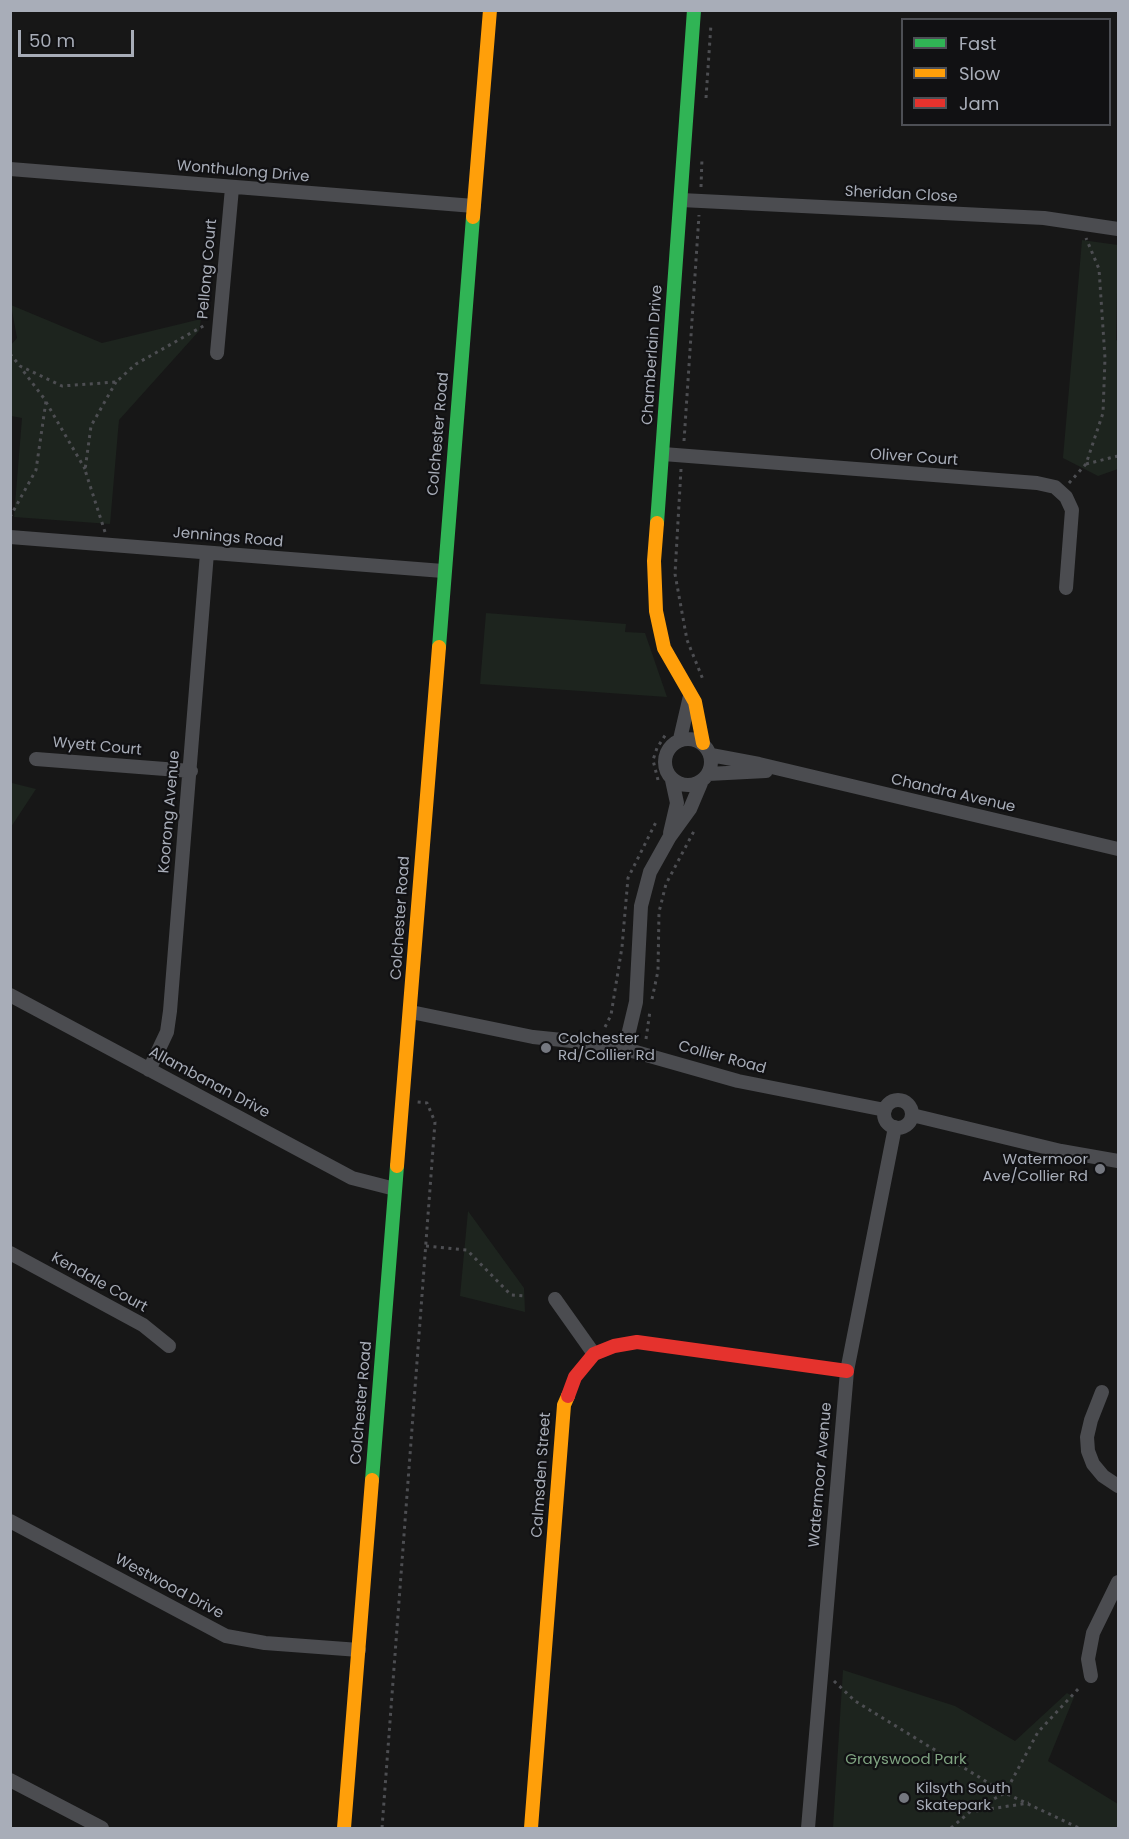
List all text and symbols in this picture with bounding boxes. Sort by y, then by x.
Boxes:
scale bar [21,18,136,56]
legend [901,18,1111,126]
text: 50 m [29,28,75,53]
text: Fast [959,31,996,56]
text: Slow [959,61,1000,86]
text: Jam [959,91,999,116]
street label: Wonthulong Drive [176,157,310,187]
street label: Sheridan Close [844,183,958,207]
street label: Pellong Court [195,218,221,320]
street label: Chamberlain Drive [639,284,667,426]
street label: Colchester Road [425,371,453,497]
street label: Oliver Court [869,446,959,470]
street label: Jennings Road [172,524,284,552]
street label: Wyett Court [52,734,142,760]
street label: Koorong Avenue [156,750,184,874]
street label: Chandra Avenue [889,771,1017,817]
street label: Colchester Road [388,855,414,981]
place label: Colchester Rd/Collier Rd [558,1030,655,1065]
street label: Collier Road [676,1038,768,1078]
marker: Colchester Rd/Collier Rd [539,1041,553,1055]
street label: Allambanan Drive [145,1044,273,1122]
place label: Watermoor Ave/Collier Rd [983,1151,1088,1186]
marker: Watermoor Ave/Collier Rd [1093,1162,1107,1176]
street label: Kendale Court [48,1249,150,1317]
street label: Colchester Road [348,1340,376,1466]
street label: Watermoor Avenue [806,1402,836,1548]
street label: Calmsden Street [529,1412,555,1538]
street label: Westwood Drive [112,1551,226,1623]
park label: Grayswood Park [845,1751,967,1769]
place label: Kilsyth South Skatepark [916,1780,1011,1815]
marker: Kilsyth South Skatepark [897,1791,911,1805]

